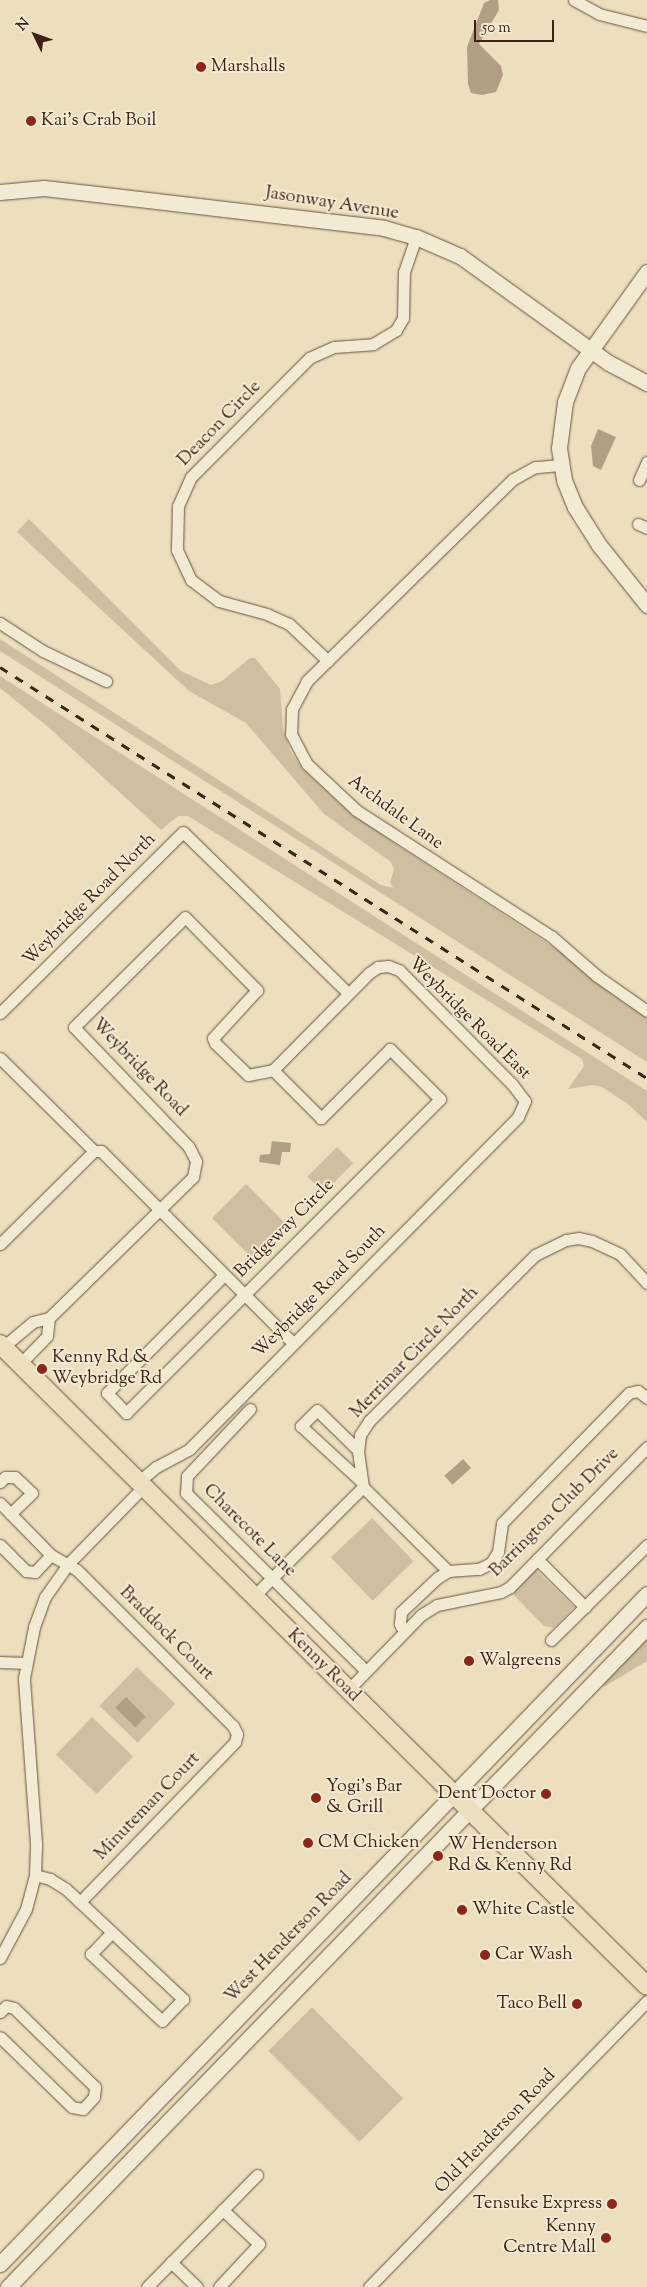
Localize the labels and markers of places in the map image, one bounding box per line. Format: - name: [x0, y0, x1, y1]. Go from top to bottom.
- place label: Marshalls: [211, 56, 285, 78]
- marker: Marshalls: [195, 61, 207, 73]
- place label: Kai’s Crab Boil: [41, 110, 157, 132]
- marker: Kai’s Crab Boil: [25, 115, 37, 127]
- place label: Kenny Rd & Weybridge Rd: [52, 1348, 162, 1390]
- marker: Kenny Rd & Weybridge Rd: [36, 1363, 48, 1375]
- place label: Walgreens: [479, 1650, 561, 1672]
- marker: Walgreens: [463, 1655, 475, 1667]
- place label: Yogi's Bar & Grill: [326, 1777, 402, 1820]
- place label: Dent Doctor: [438, 1783, 536, 1805]
- marker: Dent Doctor: [540, 1788, 552, 1800]
- marker: Yogi's Bar & Grill: [310, 1792, 322, 1804]
- place label: CM Chicken: [318, 1832, 420, 1854]
- place label: W Henderson Rd & Kenny Rd: [448, 1835, 572, 1878]
- marker: CM Chicken: [302, 1837, 314, 1849]
- marker: W Henderson Rd & Kenny Rd: [432, 1850, 444, 1862]
- place label: White Castle: [472, 1899, 575, 1921]
- marker: White Castle: [456, 1904, 468, 1916]
- place label: Car Wash: [495, 1944, 573, 1966]
- marker: Car Wash: [479, 1949, 491, 1961]
- place label: Taco Bell: [496, 1993, 567, 2015]
- marker: Taco Bell: [571, 1998, 583, 2010]
- place label: Tensuke Express: [473, 2193, 602, 2215]
- marker: Tensuke Express: [606, 2198, 618, 2210]
- place label: Kenny Centre Mall: [503, 2217, 596, 2260]
- marker: Kenny Centre Mall: [600, 2232, 612, 2244]

